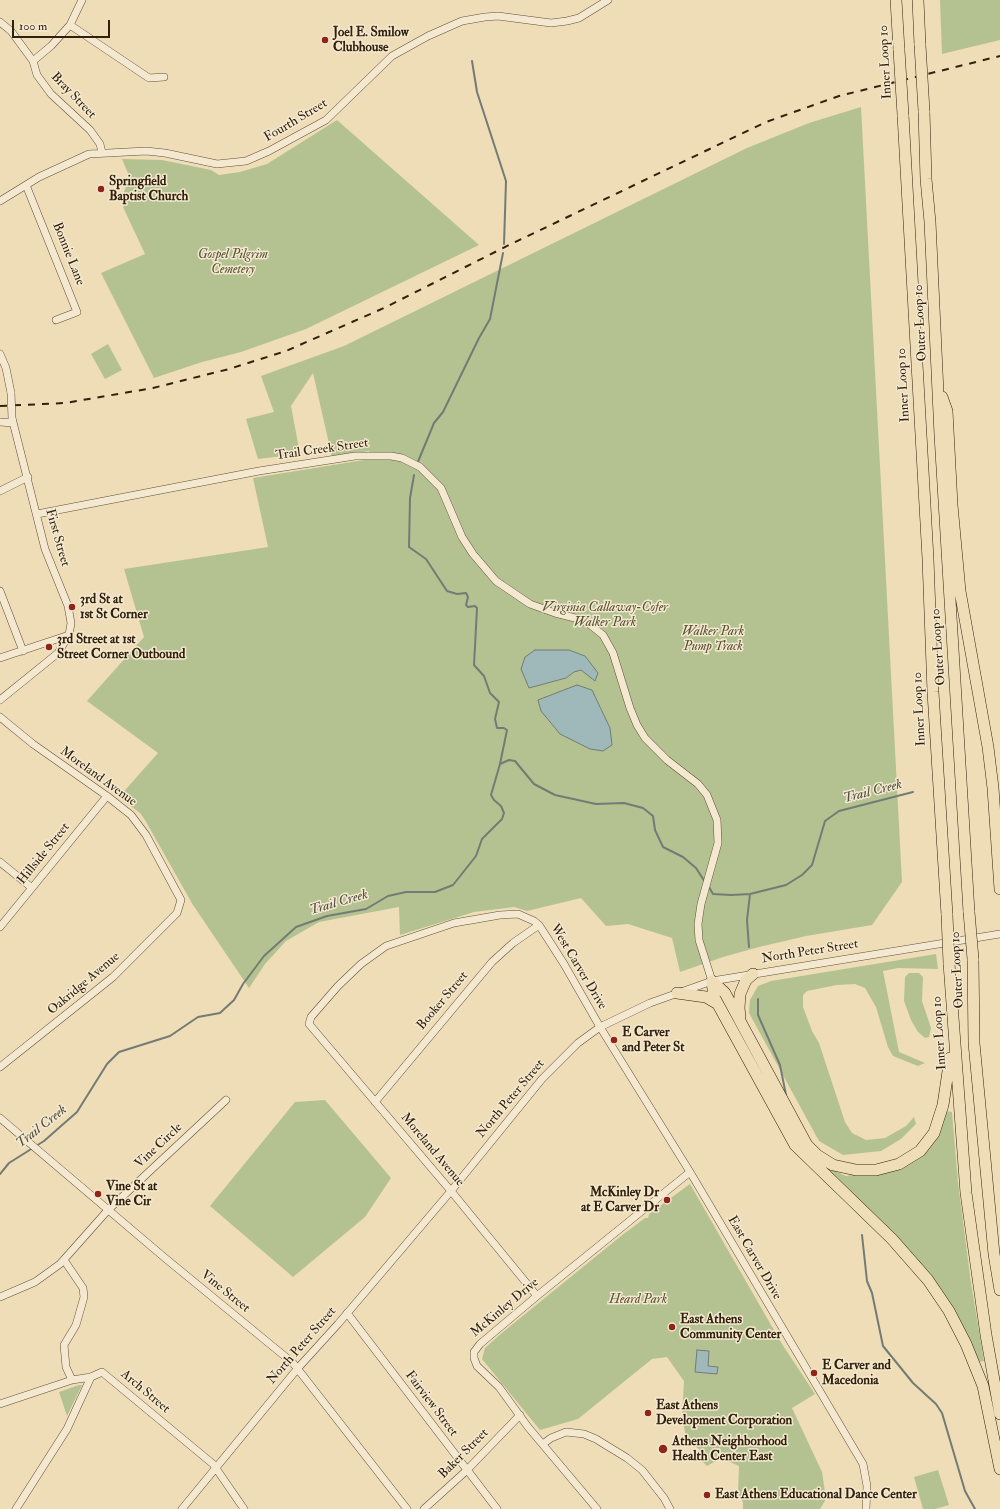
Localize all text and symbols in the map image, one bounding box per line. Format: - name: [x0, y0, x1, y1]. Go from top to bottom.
- scale bar: [14, 12, 112, 38]
- text: 100 m: [19, 19, 47, 34]
- place label: Joel E. Smilow Clubhouse: [333, 25, 409, 56]
- street label: Inner Loop 10: [876, 25, 896, 99]
- marker: Joel E. Smilow Clubhouse: [320, 35, 330, 45]
- street label: Bray Street: [47, 70, 99, 122]
- street label: Fourth Street: [262, 96, 330, 146]
- place label: Springfield Baptist Church: [109, 174, 188, 205]
- marker: Springfield Baptist Church: [96, 184, 106, 194]
- street label: Bonnie Lane: [48, 220, 88, 288]
- park label: Gospel Pilgrim Cemetery: [198, 247, 268, 278]
- street label: Outer Loop 10: [911, 284, 931, 362]
- street label: Inner Loop 10: [894, 348, 914, 422]
- street label: Trail Creek Street: [275, 436, 369, 464]
- street label: First Street: [41, 507, 73, 569]
- place label: 3rd St at 1st St Corner: [80, 592, 148, 623]
- park label: Virginia Callaway-Cofer Walker Park: [542, 600, 668, 631]
- marker: 3rd St at 1st St Corner: [67, 602, 77, 612]
- street label: Outer Loop 10: [929, 608, 949, 686]
- park label: Walker Park Pump Track: [682, 624, 744, 655]
- place label: 3rd Street at 1st Street Corner Outbound: [57, 632, 185, 663]
- marker: 3rd Street at 1st Street Corner Outbound: [44, 642, 54, 652]
- street label: Inner Loop 10: [910, 672, 930, 746]
- street label: Moreland Avenue: [57, 744, 139, 810]
- water label: Trail Creek: [842, 777, 904, 807]
- street label: Hillside Street: [14, 820, 74, 888]
- water label: Trail Creek: [308, 887, 370, 919]
- street label: West Carver Drive: [546, 921, 610, 1013]
- street label: Outer Loop 10: [948, 931, 968, 1009]
- street label: North Peter Street: [761, 937, 859, 967]
- street label: Oakridge Avenue: [45, 949, 123, 1019]
- street label: Booker Street: [414, 969, 472, 1033]
- street label: Inner Loop 10: [930, 995, 950, 1071]
- place label: E Carver and Peter St: [622, 1025, 685, 1056]
- marker: E Carver and Peter St: [609, 1035, 619, 1045]
- street label: North Peter Street: [474, 1057, 548, 1141]
- water label: Trail Creek: [13, 1102, 71, 1152]
- street label: Moreland Avenue: [397, 1110, 467, 1190]
- street label: Vine Circle: [132, 1120, 186, 1172]
- place label: Vine St at Vine Cir: [106, 1179, 157, 1210]
- place label: McKinley Dr at E Carver Dr: [581, 1185, 659, 1216]
- marker: Vine St at Vine Cir: [93, 1189, 103, 1199]
- marker: McKinley Dr at E Carver Dr: [662, 1195, 672, 1205]
- street label: East Carver Drive: [724, 1213, 784, 1303]
- street label: Vine Street: [197, 1267, 253, 1317]
- street label: McKinley Drive: [468, 1275, 542, 1341]
- park label: Heard Park: [609, 1292, 667, 1308]
- street label: North Peter Street: [264, 1304, 340, 1388]
- place label: East Athens Community Center: [680, 1312, 781, 1343]
- marker: East Athens Community Center: [667, 1322, 677, 1332]
- place label: E Carver and Macedonia: [822, 1358, 891, 1389]
- street label: Arch Street: [117, 1367, 173, 1417]
- street label: Fairview Street: [401, 1368, 461, 1440]
- marker: E Carver and Macedonia: [809, 1368, 819, 1378]
- place label: East Athens Development Corporation: [656, 1398, 792, 1429]
- marker: East Athens Development Corporation: [643, 1408, 653, 1418]
- street label: Baker Street: [436, 1426, 492, 1482]
- place label: Athens Neighborhood Health Center East: [672, 1434, 787, 1465]
- marker: Athens Neighborhood Health Center East: [657, 1443, 669, 1455]
- place label: East Athens Educational Dance Center: [715, 1487, 917, 1503]
- marker: East Athens Educational Dance Center: [702, 1490, 712, 1500]

